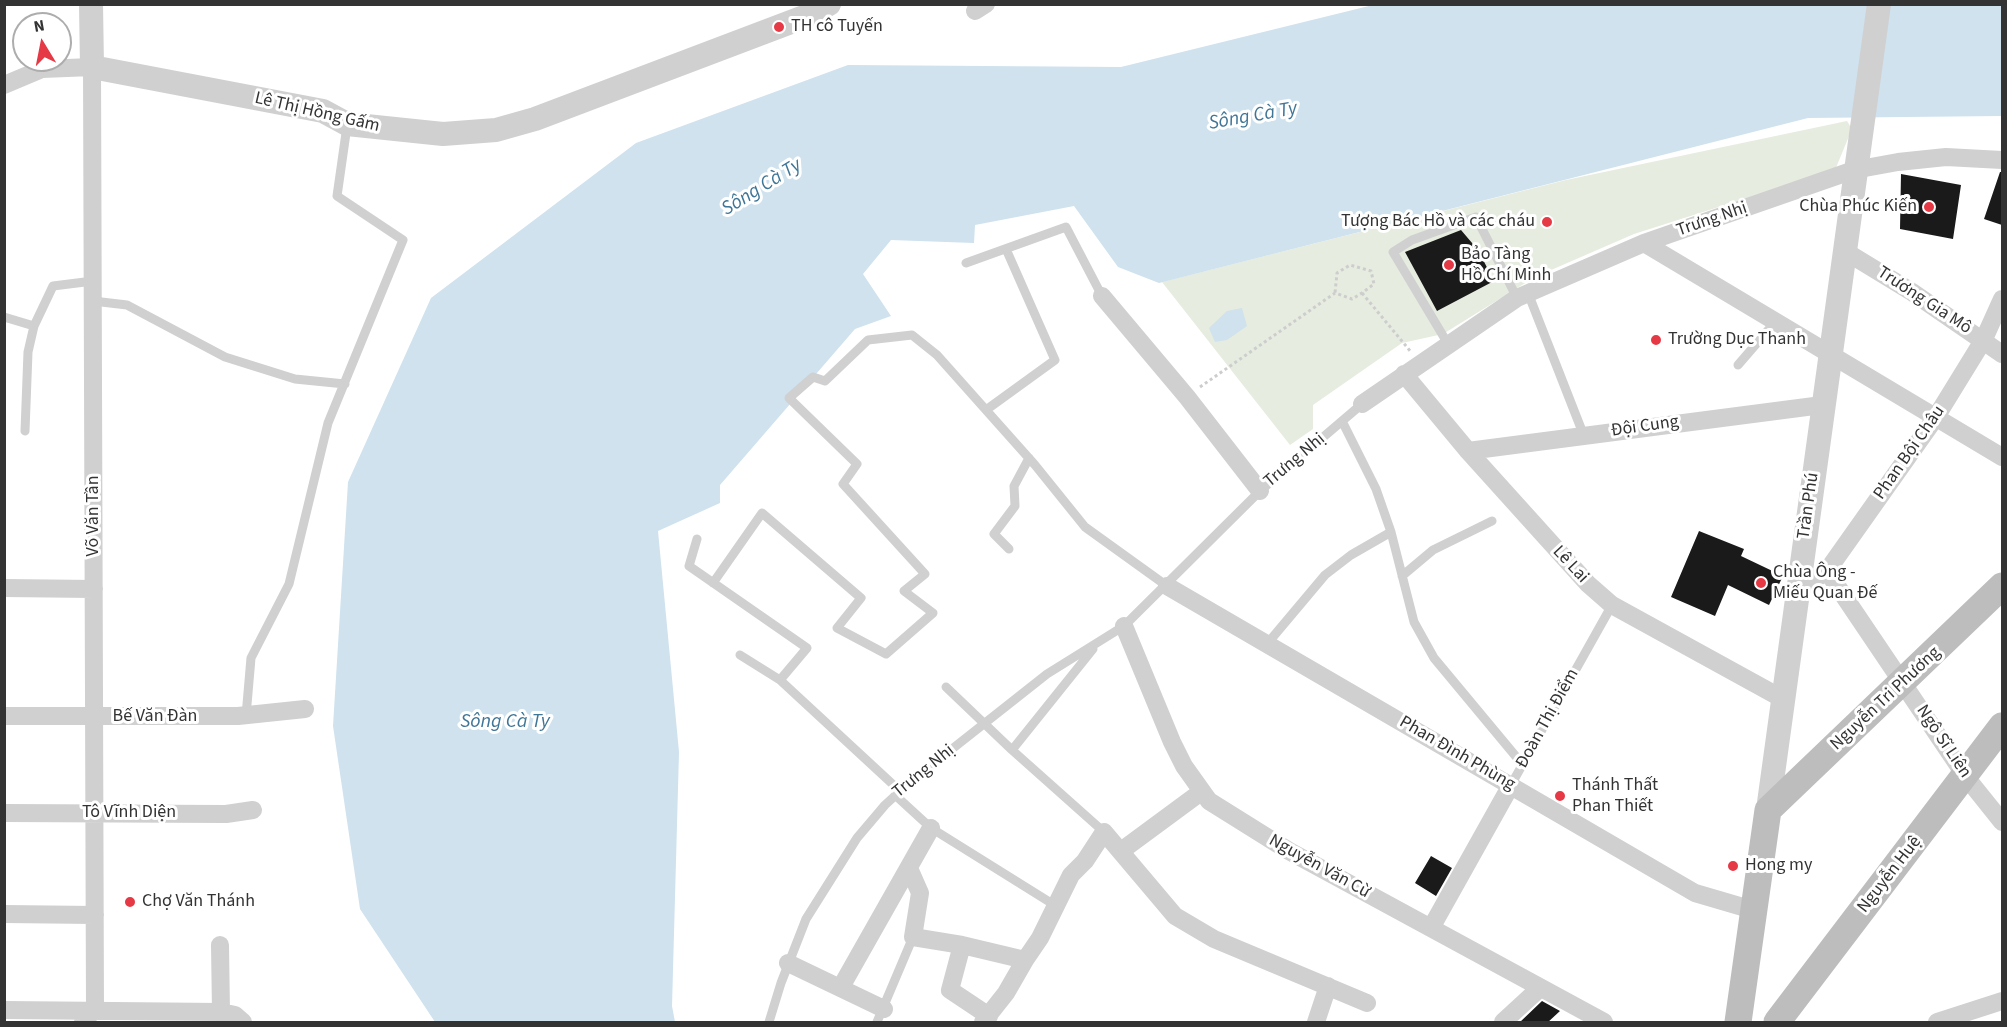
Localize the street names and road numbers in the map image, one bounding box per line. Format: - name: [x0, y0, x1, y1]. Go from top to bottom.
- street label: Lê Thị Hồng Gấm: [252, 88, 382, 138]
- street label: Trưng Nhị: [1674, 198, 1750, 242]
- street label: Trương Gia Mô: [1873, 262, 1975, 340]
- street label: Phan Bội Châu: [1870, 402, 1950, 504]
- street label: Đội Cung: [1610, 412, 1680, 442]
- street label: Trưng Nhị: [1260, 429, 1330, 493]
- street label: Trần Phú: [1794, 471, 1824, 541]
- street label: Võ Văn Tần: [83, 475, 105, 557]
- street label: Lê Lai: [1547, 542, 1593, 588]
- street label: Nguyễn Tri Phương: [1826, 642, 1946, 756]
- street label: Đoàn Thị Điểm: [1512, 665, 1584, 773]
- street label: Ngô Sĩ Liên: [1911, 701, 1975, 783]
- street label: Bế Văn Đàn: [113, 706, 197, 728]
- street label: Phan Đình Phùng: [1395, 712, 1519, 796]
- street label: Trưng Nhị: [889, 741, 959, 803]
- street label: Tô Vĩnh Diện: [82, 802, 176, 824]
- street label: Nguyễn Văn Cừ: [1265, 830, 1373, 904]
- street label: Nguyễn Huệ: [1853, 832, 1927, 918]

